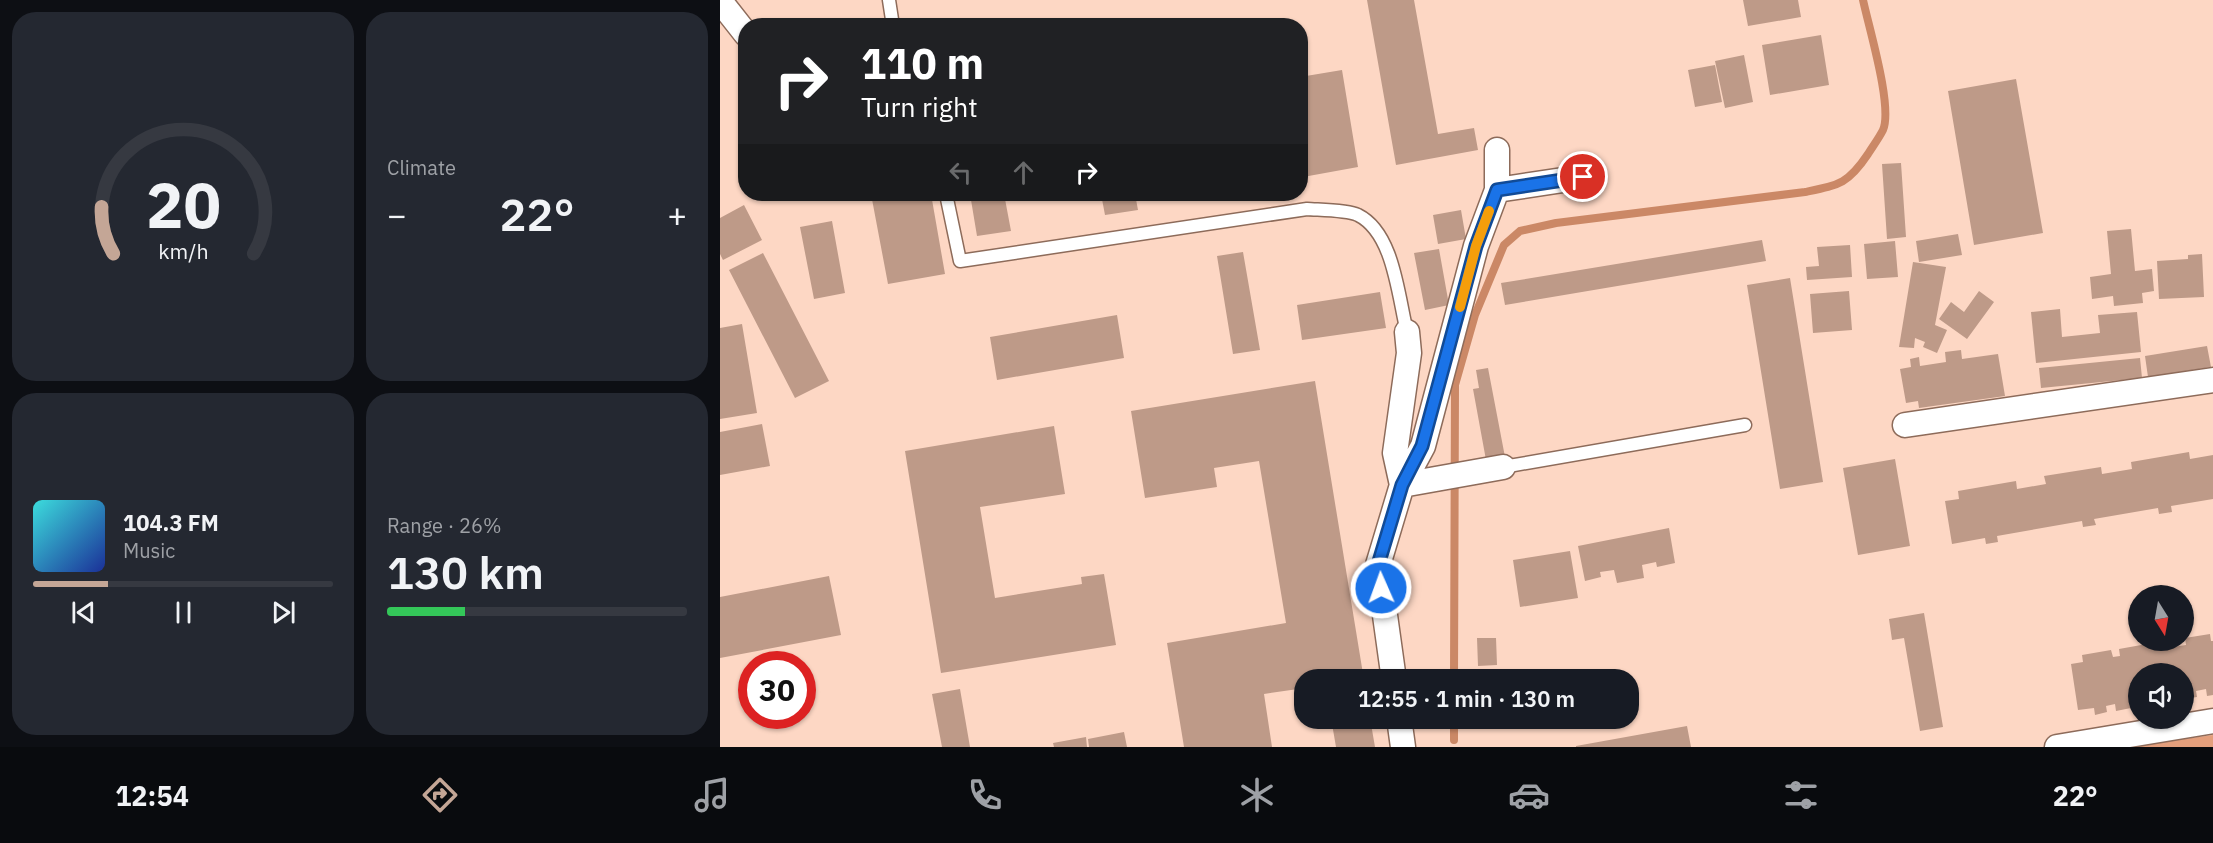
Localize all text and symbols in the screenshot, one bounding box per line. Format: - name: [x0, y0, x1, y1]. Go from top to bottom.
- text: 110 m: [861, 36, 984, 91]
- icon: right: [762, 42, 840, 120]
- text: Turn right: [861, 89, 978, 124]
- pin: [1557, 151, 1608, 202]
- text: Climate: [387, 154, 456, 181]
- icon: left: [944, 156, 977, 189]
- icon: ahead: [1007, 156, 1040, 189]
- icon: right: [1070, 156, 1103, 189]
- icon: arrive: [1566, 160, 1599, 193]
- text: 20: [146, 164, 220, 245]
- text: 22°: [499, 185, 575, 243]
- text: −: [387, 193, 407, 236]
- text: +: [667, 193, 687, 236]
- text: km/h: [158, 237, 208, 265]
- text: 104.3 FM: [123, 508, 219, 537]
- text: Range · 26%: [387, 512, 502, 539]
- text: Music: [123, 537, 175, 564]
- text: 130 km: [387, 543, 544, 601]
- position arrow: [1349, 556, 1413, 620]
- north arrow: [2128, 585, 2194, 651]
- map controls: [2128, 585, 2194, 729]
- icon: previous: [67, 596, 100, 629]
- icon: pause: [167, 596, 200, 629]
- icon: next: [267, 596, 300, 629]
- speed limit sign: 30: [738, 651, 816, 729]
- button: sound: [2128, 663, 2194, 729]
- text: 12:55 · 1 min · 130 m: [1358, 684, 1575, 713]
- icon: directions: [419, 774, 461, 816]
- icon: music: [691, 774, 733, 816]
- icon: phone: [964, 774, 1006, 816]
- icon: climate: [1236, 774, 1278, 816]
- icon: car: [1508, 774, 1550, 816]
- icon: filters: [1780, 774, 1822, 816]
- text: 12:54: [115, 778, 189, 813]
- text: 22°: [2053, 778, 2098, 813]

